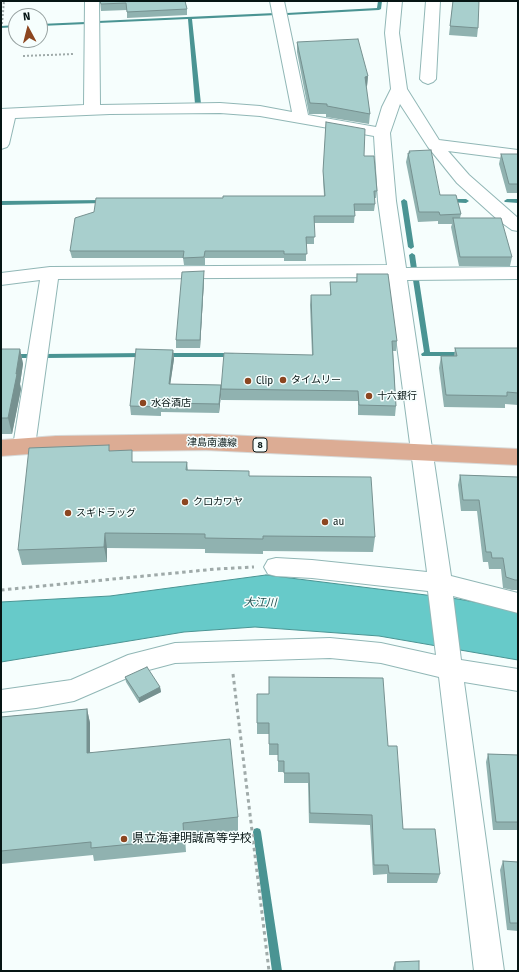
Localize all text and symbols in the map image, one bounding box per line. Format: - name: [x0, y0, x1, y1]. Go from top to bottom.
- north arrow: [8, 8, 48, 48]
- text: N: [22, 10, 31, 23]
- place label: タイムリー: [291, 374, 341, 386]
- place label: Clip: [256, 375, 273, 387]
- marker: タイムリー: [278, 375, 288, 385]
- marker: Clip: [243, 376, 253, 386]
- place label: 十六銀行: [377, 390, 417, 402]
- marker: 十六銀行: [364, 391, 374, 401]
- place label: 水谷酒店: [151, 397, 191, 409]
- marker: 水谷酒店: [138, 398, 148, 408]
- street label: 津島南濃線: [187, 437, 237, 449]
- road number: 8: [253, 438, 267, 452]
- place label: クロカワヤ: [193, 496, 243, 508]
- marker: クロカワヤ: [180, 497, 190, 507]
- place label: スギドラッグ: [76, 507, 136, 519]
- marker: スギドラッグ: [63, 508, 73, 518]
- place label: au: [333, 516, 344, 528]
- marker: au: [320, 517, 330, 527]
- water label: 大江川: [243, 596, 277, 610]
- place label: 県立海津明誠高等学校: [132, 832, 252, 846]
- marker: 県立海津明誠高等学校: [119, 834, 129, 844]

